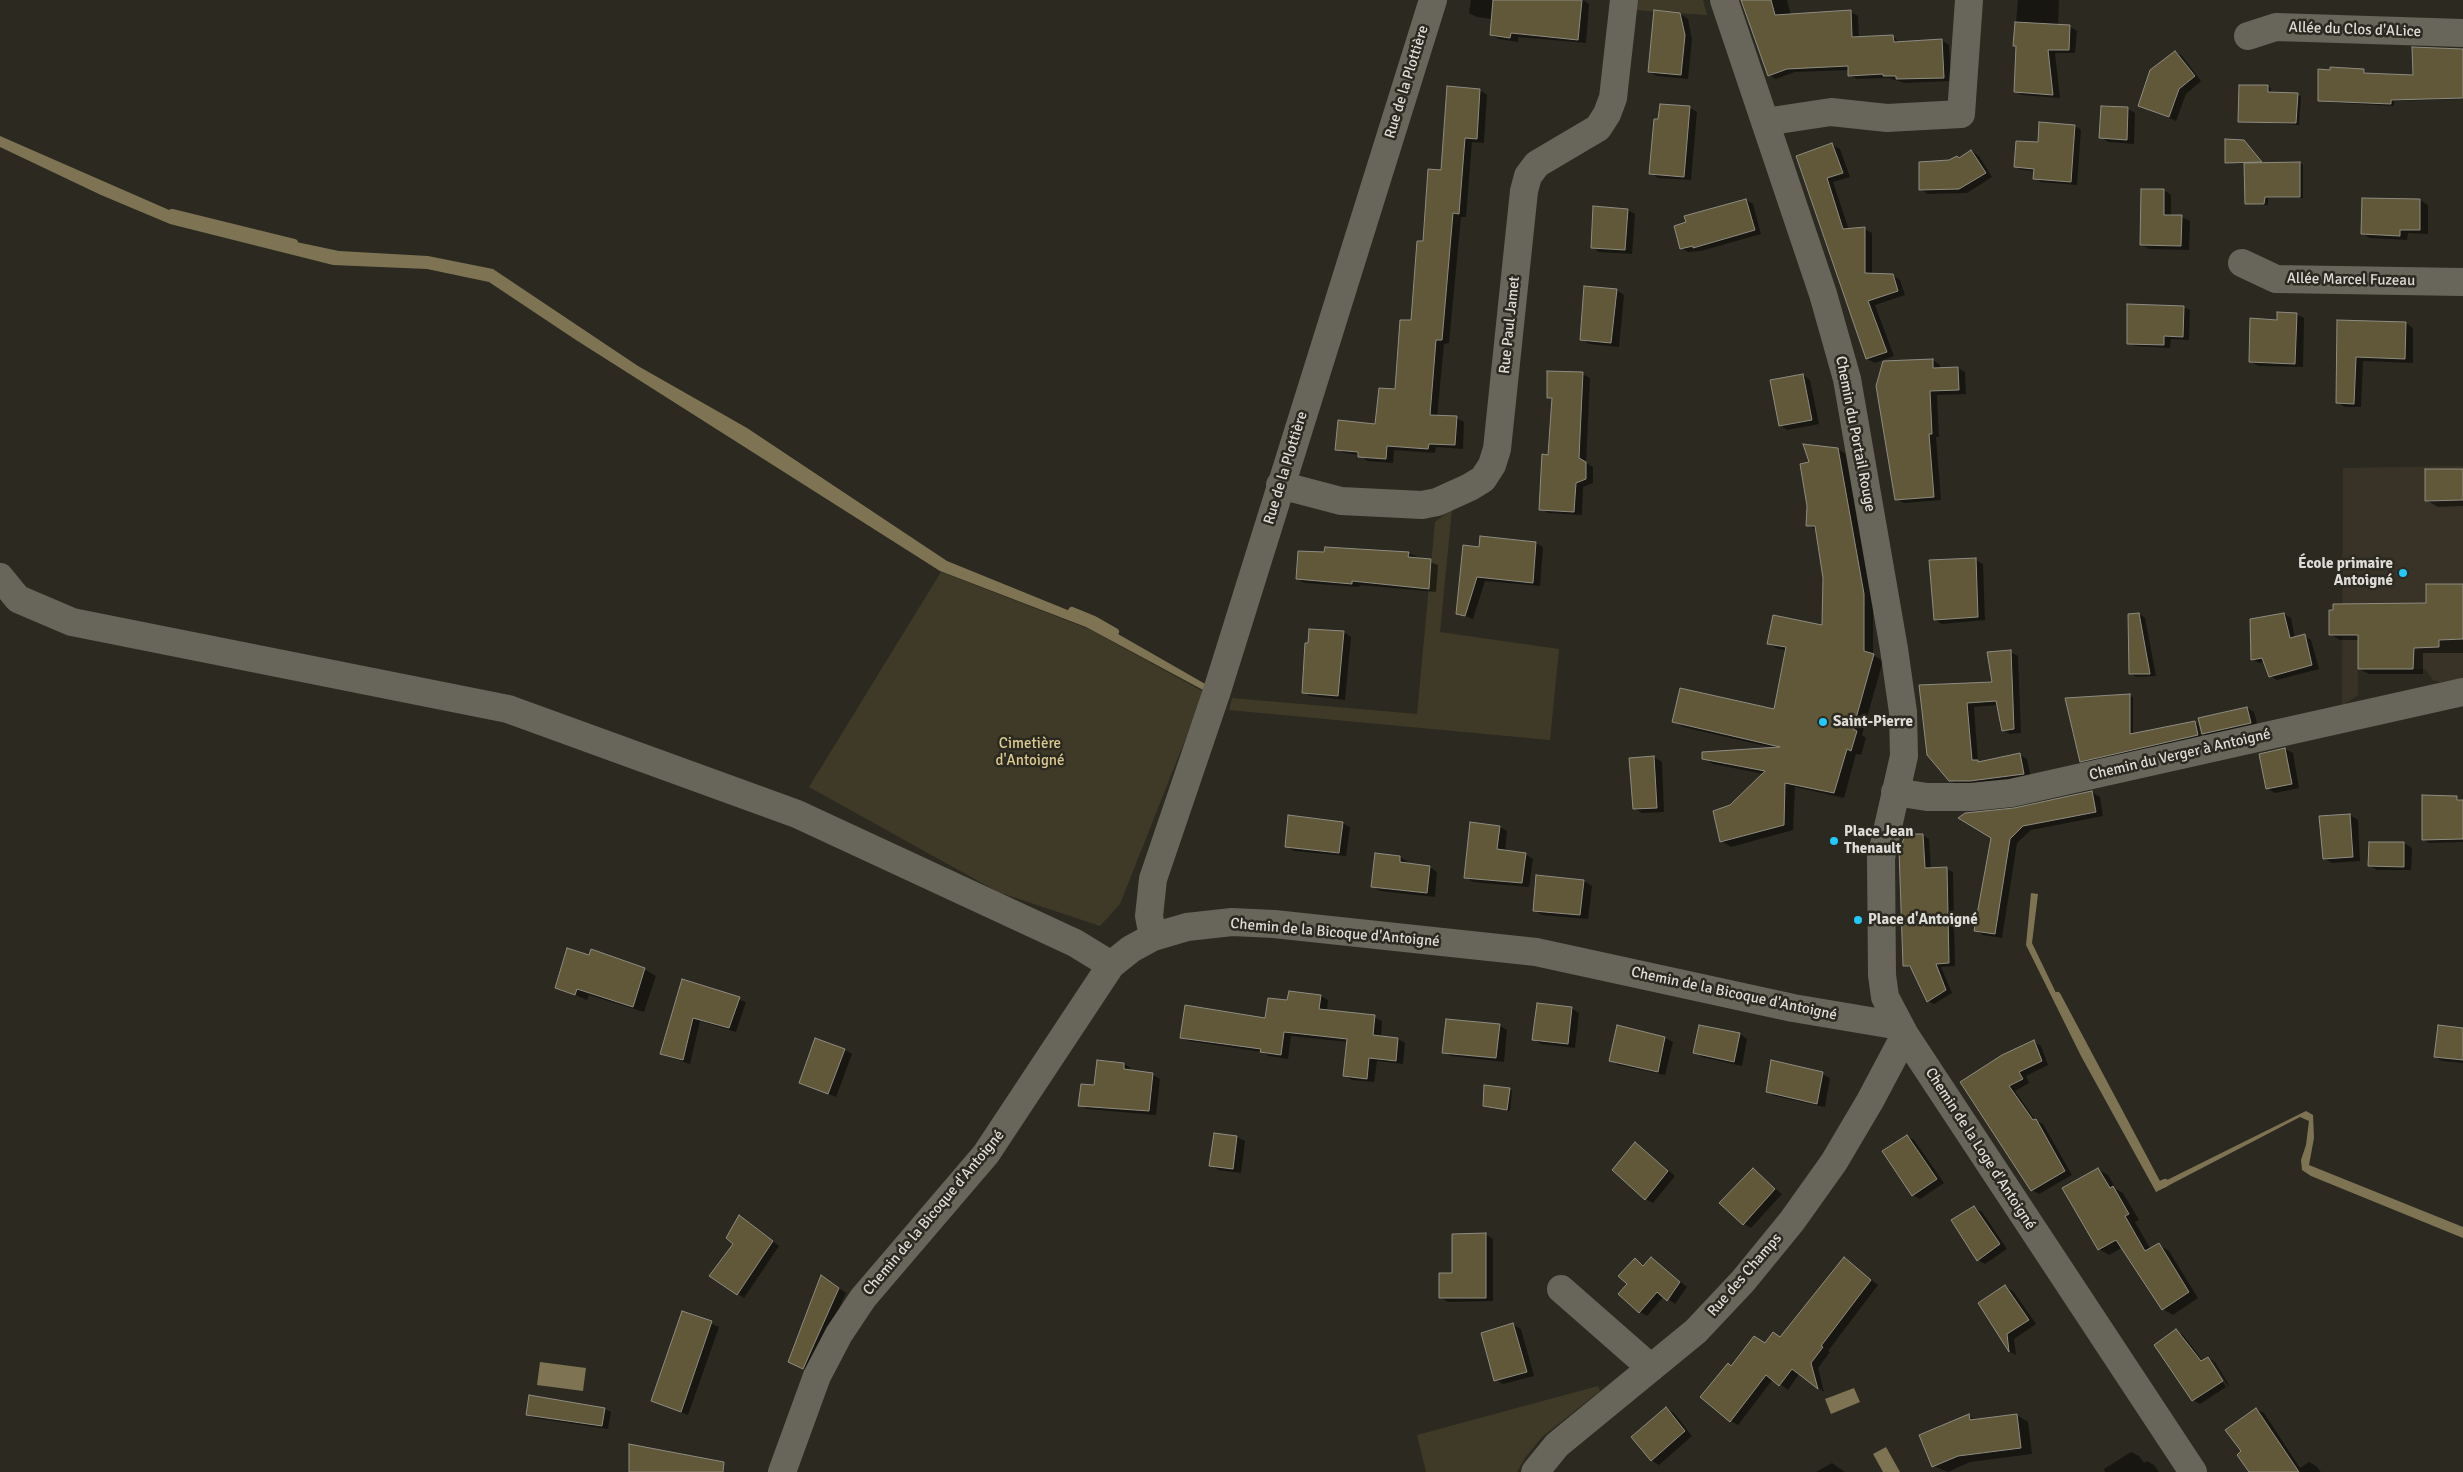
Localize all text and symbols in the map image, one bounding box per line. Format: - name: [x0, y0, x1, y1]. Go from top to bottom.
- street label: Allée du Clos d'ALice: [2288, 19, 2422, 41]
- street label: Rue de la Plottière: [1381, 23, 1433, 141]
- street label: Allée Marcel Fuzeau: [2287, 270, 2415, 290]
- street label: Rue Paul Jamet: [1496, 275, 1524, 375]
- street label: Chemin du Portail Rouge: [1831, 355, 1879, 513]
- street label: Rue de la Plottière: [1260, 409, 1312, 527]
- place label: École primaire Antoigné: [2298, 555, 2393, 590]
- marker: École primaire Antoigné: [2397, 567, 2409, 579]
- place label: Saint-Pierre: [1833, 713, 1913, 731]
- marker: Saint-Pierre: [1817, 716, 1829, 728]
- street label: Chemin du Verger à Antoigné: [2088, 725, 2272, 785]
- park label: Cimetière d'Antoigné: [996, 735, 1064, 770]
- place label: Place Jean Thenault: [1844, 823, 1913, 858]
- marker: Place Jean Thenault: [1828, 835, 1840, 847]
- place label: Place d'Antoigné: [1868, 911, 1978, 929]
- marker: Place d'Antoigné: [1852, 914, 1864, 926]
- street label: Chemin de la Bicoque d'Antoigné: [1230, 915, 1440, 951]
- street label: Chemin de la Bicoque d'Antoigné: [1629, 963, 1839, 1025]
- street label: Chemin de la Loge d'Antoigné: [1921, 1065, 2039, 1233]
- street label: Chemin de la Bicoque d'Antoigné: [860, 1127, 1008, 1299]
- street label: Rue des Champs: [1704, 1230, 1786, 1320]

